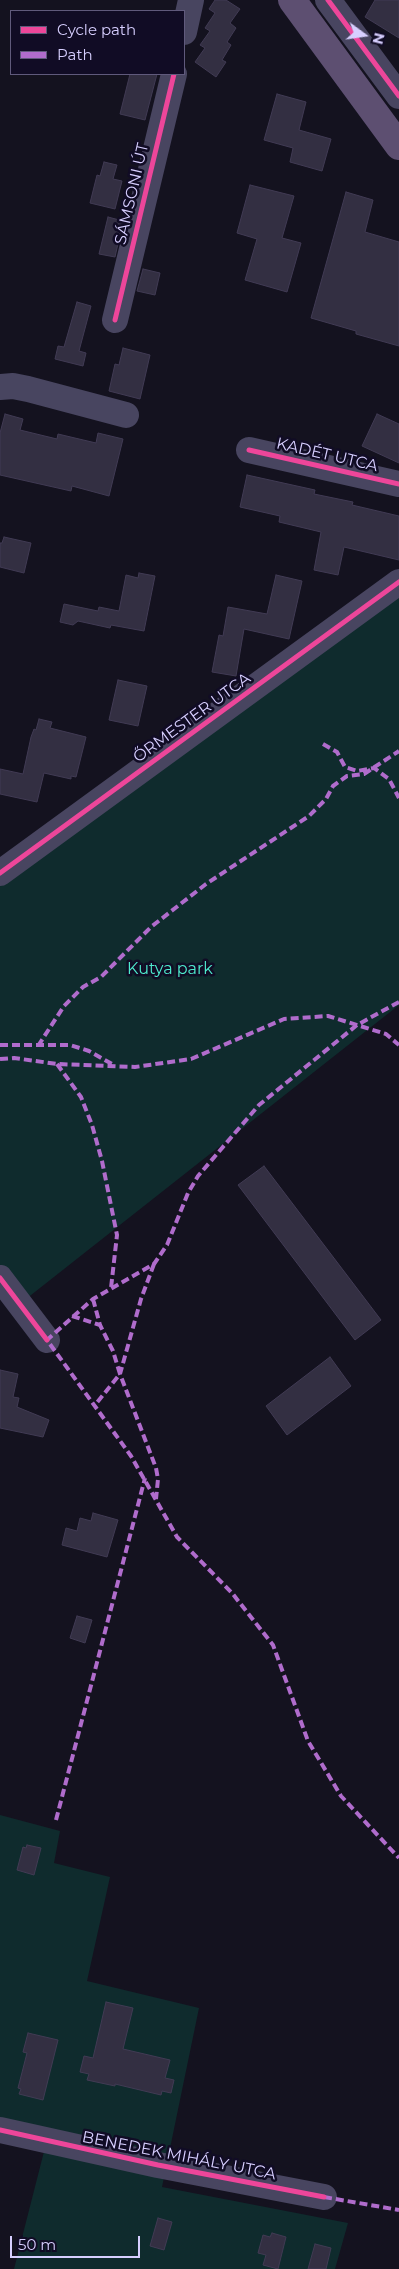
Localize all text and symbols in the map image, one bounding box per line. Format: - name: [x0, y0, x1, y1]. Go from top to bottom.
- legend: [10, 10, 185, 75]
- north arrow: [339, 10, 389, 60]
- text: Cycle path: [57, 20, 136, 39]
- text: N: [368, 31, 389, 46]
- text: Path: [57, 45, 93, 64]
- street label: SÁMSONI ÚT: [111, 141, 153, 247]
- street label: KADÉT UTCA: [274, 434, 380, 476]
- street label: ŐRMESTER UTCA: [130, 669, 254, 767]
- park label: Kutya park: [127, 959, 213, 979]
- street label: BENEDEK MIHÁLY UTCA: [80, 2128, 278, 2184]
- scale bar: [12, 2226, 142, 2258]
- text: 50 m: [18, 2235, 56, 2254]

